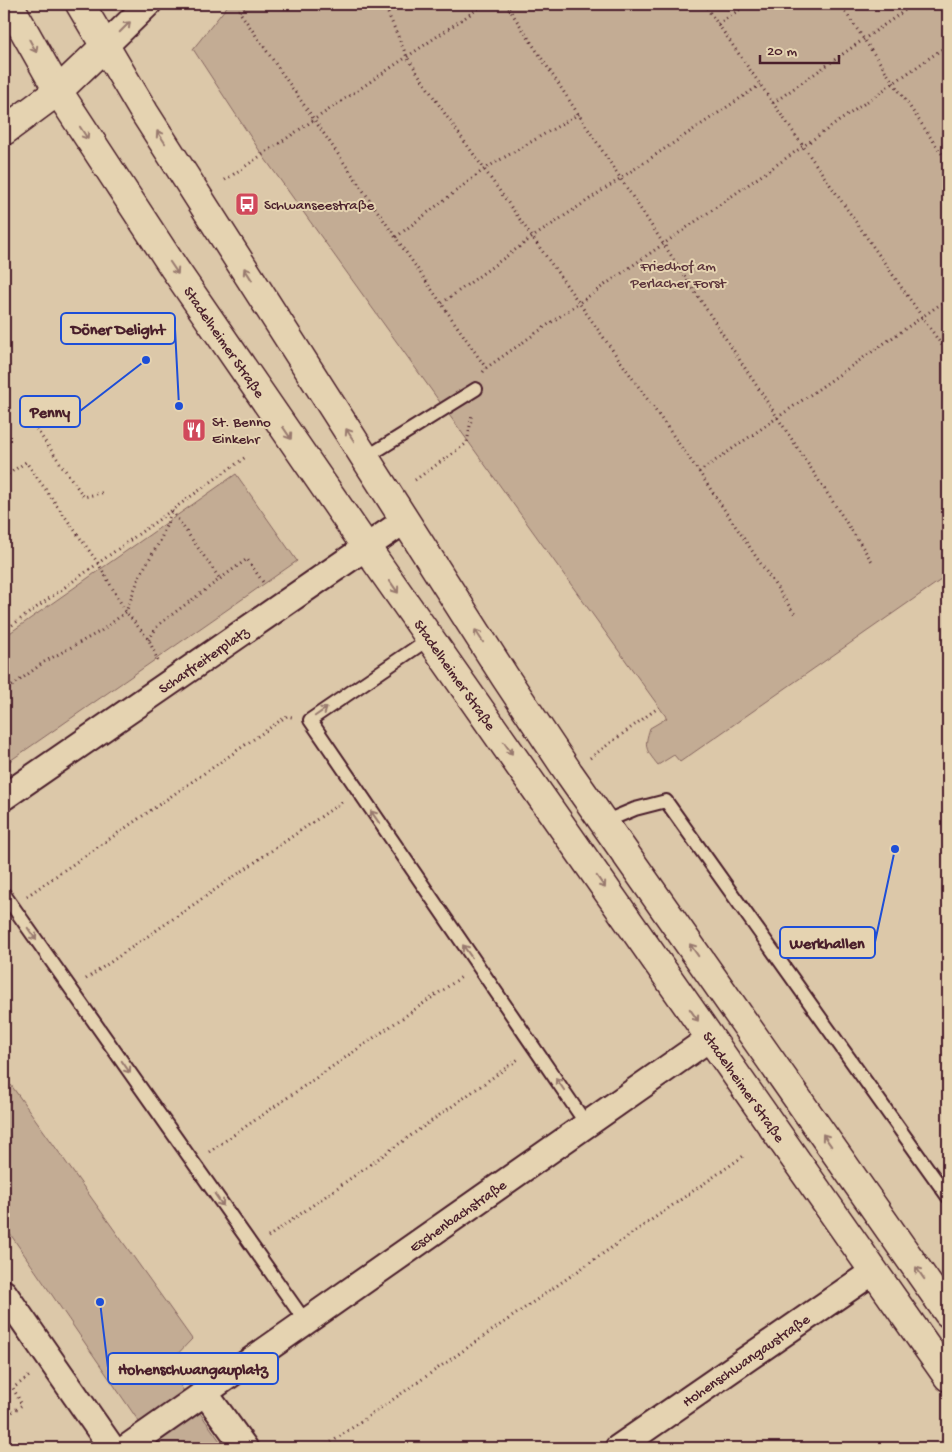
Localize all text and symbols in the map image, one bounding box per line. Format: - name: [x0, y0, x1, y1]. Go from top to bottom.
- one-way arrow: [118, 21, 130, 33]
- scale bar: [760, 32, 838, 64]
- one-way arrow: [28, 39, 38, 54]
- text: 20 m: [767, 43, 797, 61]
- one-way arrow: [79, 125, 89, 139]
- one-way arrow: [156, 131, 166, 145]
- bus stop icon: Schwanseestraße: [234, 191, 260, 217]
- place label: Schwanseestraße: [264, 197, 375, 215]
- park label: Friedhof am Perlacher Forst: [629, 258, 727, 293]
- one-way arrow: [169, 260, 179, 274]
- one-way arrow: [243, 268, 253, 282]
- street label: Stadelheimer Straße: [178, 284, 268, 402]
- callout: Döner Delight: [61, 313, 175, 344]
- text: Döner Delight: [69, 322, 166, 341]
- callout: Penny: [20, 396, 80, 427]
- text: Penny: [29, 405, 70, 424]
- place label: St. Benno Einkehr: [212, 414, 271, 449]
- restaurant icon: St. Benno Einkehr: [181, 417, 207, 443]
- one-way arrow: [282, 425, 292, 439]
- one-way arrow: [345, 429, 355, 443]
- one-way arrow: [389, 580, 399, 594]
- street label: Stadelheimer Straße: [409, 617, 499, 735]
- street label: Scharfreiterplatz: [156, 624, 253, 699]
- one-way arrow: [474, 630, 484, 644]
- one-way arrow: [314, 707, 328, 717]
- one-way arrow: [503, 741, 513, 755]
- one-way arrow: [370, 810, 380, 824]
- one-way arrow: [596, 874, 606, 888]
- one-way arrow: [27, 927, 37, 941]
- callout: Werkhallen: [780, 927, 875, 958]
- text: Werkhallen: [788, 936, 865, 955]
- one-way arrow: [689, 943, 699, 957]
- one-way arrow: [462, 944, 472, 958]
- one-way arrow: [689, 1008, 699, 1022]
- street label: Stadelheimer Straße: [698, 1029, 788, 1147]
- one-way arrow: [121, 1060, 131, 1074]
- one-way arrow: [555, 1078, 565, 1092]
- one-way arrow: [822, 1133, 832, 1147]
- street label: Eschenbachstraße: [407, 1177, 511, 1257]
- one-way arrow: [214, 1192, 224, 1206]
- one-way arrow: [915, 1266, 925, 1280]
- street label: Hohenschwangaustraße: [679, 1311, 814, 1412]
- callout: Hohenschwangauplatz: [108, 1353, 278, 1384]
- text: Hohenschwangauplatz: [118, 1362, 269, 1381]

